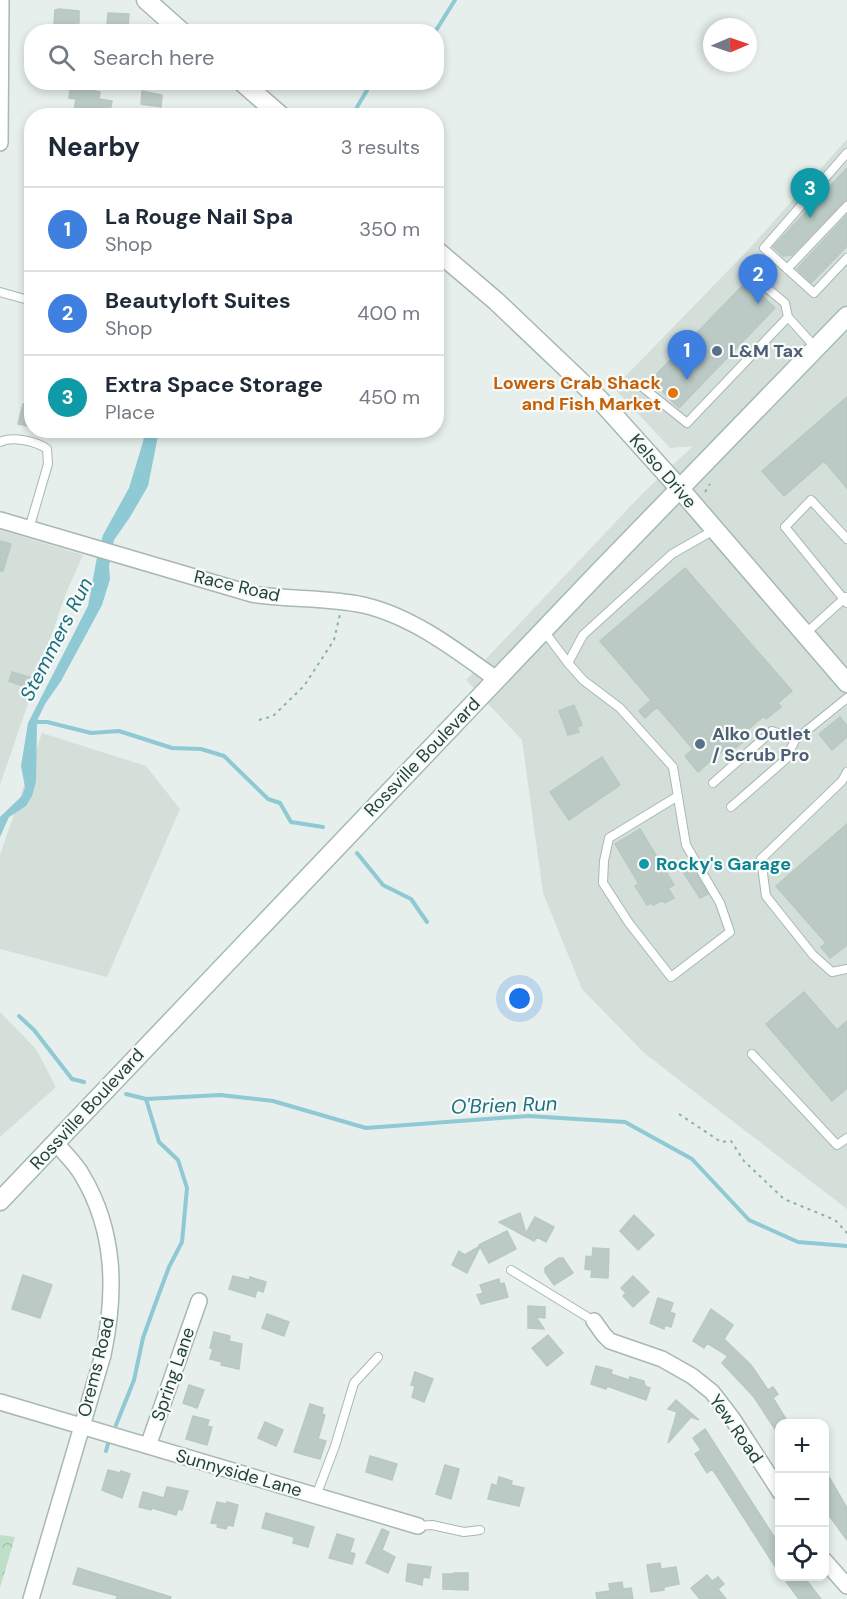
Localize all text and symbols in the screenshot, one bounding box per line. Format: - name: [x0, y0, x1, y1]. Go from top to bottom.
- north arrow: [703, 18, 757, 72]
- search box: [24, 24, 444, 90]
- icon: search: [45, 41, 78, 74]
- text: Search here: [93, 43, 214, 72]
- text: Nearby: [48, 130, 140, 164]
- text: 3 results: [341, 134, 420, 160]
- pin: 3: [790, 168, 830, 218]
- text: La Rouge Nail Spa: [105, 202, 293, 231]
- text: 1: [64, 216, 71, 242]
- text: 350 m: [359, 216, 420, 242]
- text: Shop: [105, 231, 152, 257]
- pin: 2: [738, 254, 777, 304]
- text: Beautyloft Suites: [105, 286, 291, 315]
- text: 2: [62, 300, 73, 326]
- text: 400 m: [357, 300, 420, 326]
- text: Shop: [105, 315, 152, 341]
- pin: 1: [668, 330, 706, 380]
- place label: L&M Tax: [729, 339, 803, 363]
- marker: L&M Tax: [710, 344, 724, 358]
- text: Extra Space Storage: [105, 370, 323, 399]
- place label: Lowers Crab Shack and Fish Market: [493, 371, 662, 416]
- text: 3: [61, 384, 74, 410]
- text: 450 m: [359, 384, 420, 410]
- marker: Lowers Crab Shack and Fish Market: [666, 386, 680, 400]
- text: Place: [105, 399, 155, 425]
- street label: Kelso Drive: [624, 429, 702, 513]
- street label: Race Road: [192, 564, 282, 608]
- water label: Stemmers Run: [14, 573, 98, 705]
- street label: Rossville Boulevard: [359, 692, 485, 822]
- place label: Alko Outlet / Scrub Pro: [712, 722, 811, 767]
- marker: Alko Outlet / Scrub Pro: [693, 737, 707, 751]
- place label: Rocky's Garage: [656, 852, 791, 876]
- marker: Rocky's Garage: [637, 857, 651, 871]
- your location: [505, 984, 534, 1013]
- street label: Rossville Boulevard: [25, 1043, 149, 1175]
- water label: O'Brien Run: [450, 1090, 558, 1120]
- street label: Orems Road: [72, 1314, 120, 1420]
- street label: Spring Lane: [146, 1324, 200, 1424]
- street label: Yew Road: [703, 1390, 769, 1468]
- map controls: [775, 1419, 829, 1581]
- button: +: [775, 1419, 829, 1473]
- street label: Sunnyside Lane: [173, 1444, 305, 1502]
- button: −: [775, 1473, 829, 1527]
- button: locate: [775, 1527, 829, 1581]

